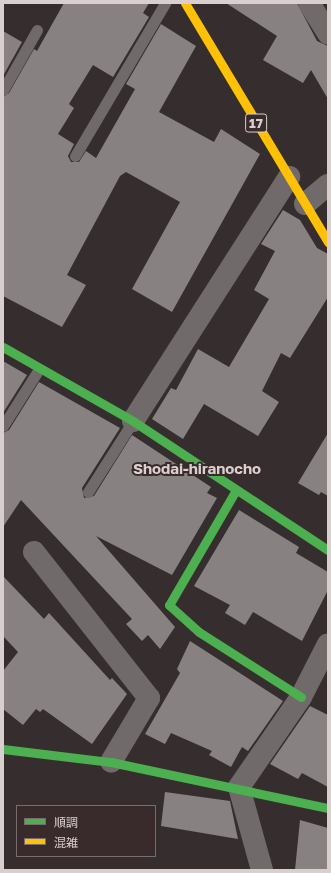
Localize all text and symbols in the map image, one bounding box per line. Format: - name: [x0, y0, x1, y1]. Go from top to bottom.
- road number: 17: [245, 112, 267, 134]
- district label: Shodai-hiranocho: [133, 460, 261, 478]
- legend: [16, 805, 156, 857]
- text: 順調: [54, 815, 78, 830]
- text: 混雑: [54, 835, 78, 850]

